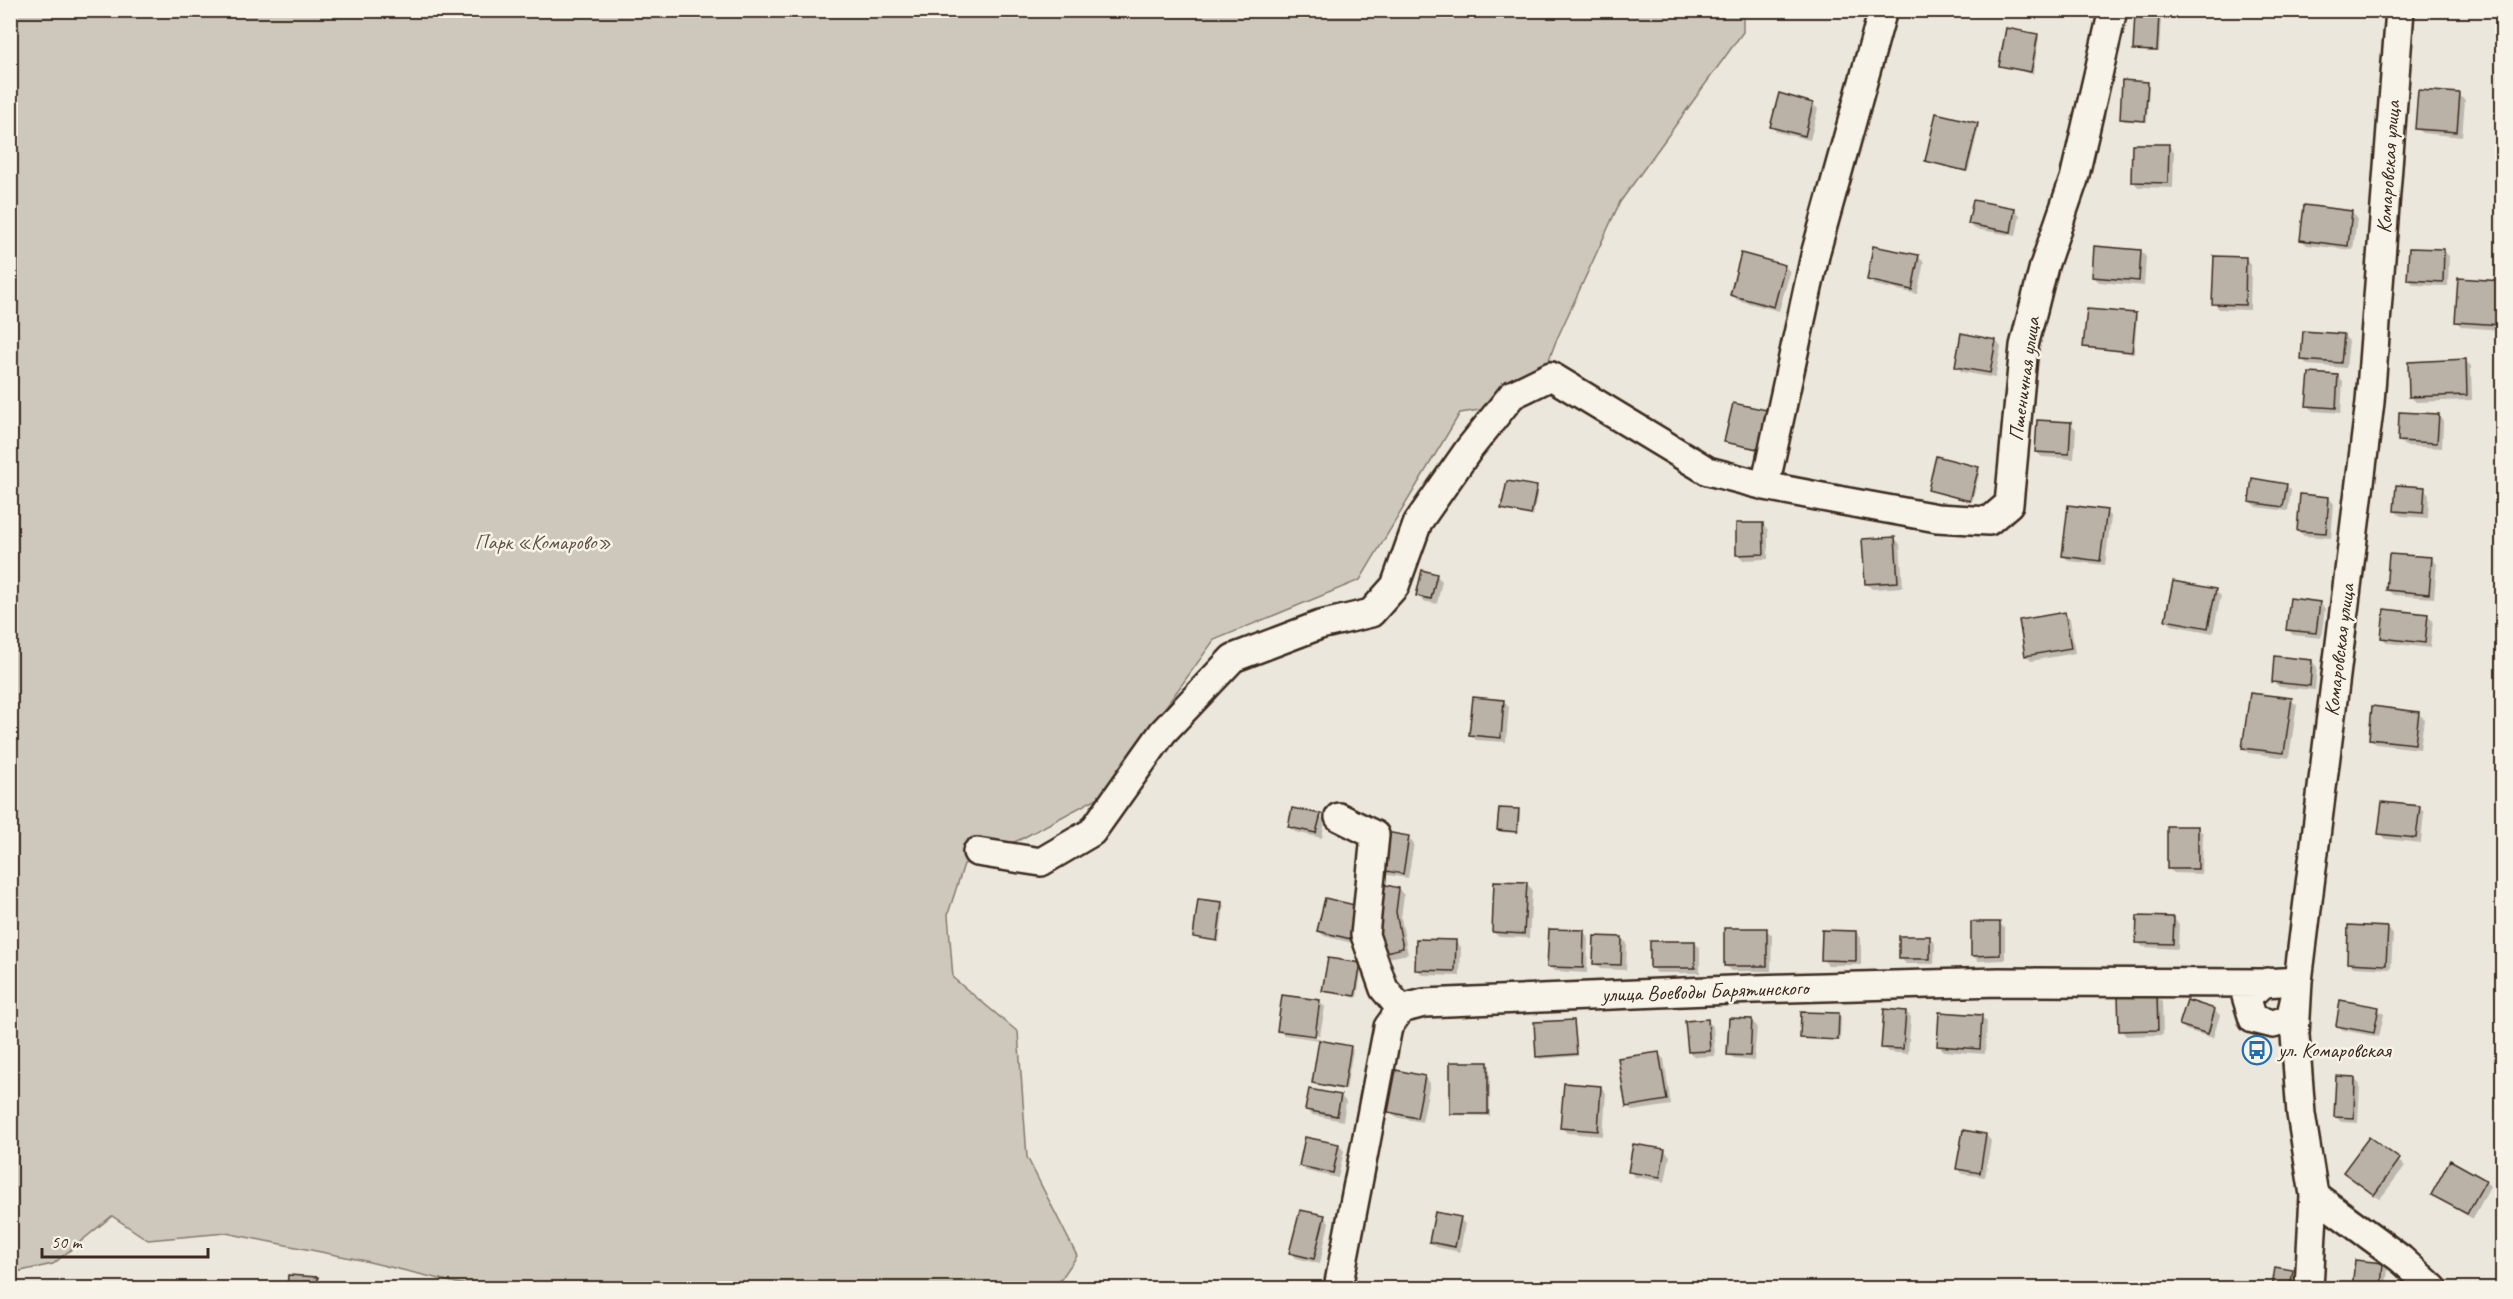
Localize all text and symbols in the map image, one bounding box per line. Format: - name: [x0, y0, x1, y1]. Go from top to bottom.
- street label: Комаровская улица: [2370, 98, 2406, 234]
- street label: Пшеничная улица: [2002, 314, 2046, 443]
- park label: Парк «Комарово»: [475, 529, 611, 555]
- street label: Комаровская улица: [2318, 581, 2360, 717]
- street label: улица Воеводы Барятинского: [1599, 974, 1811, 1008]
- bus stop icon: ул. Комаровская: [2241, 1034, 2273, 1066]
- place label: ул. Комаровская: [2276, 1037, 2392, 1063]
- scale bar: [42, 1221, 208, 1259]
- text: 50 m: [51, 1231, 84, 1253]

